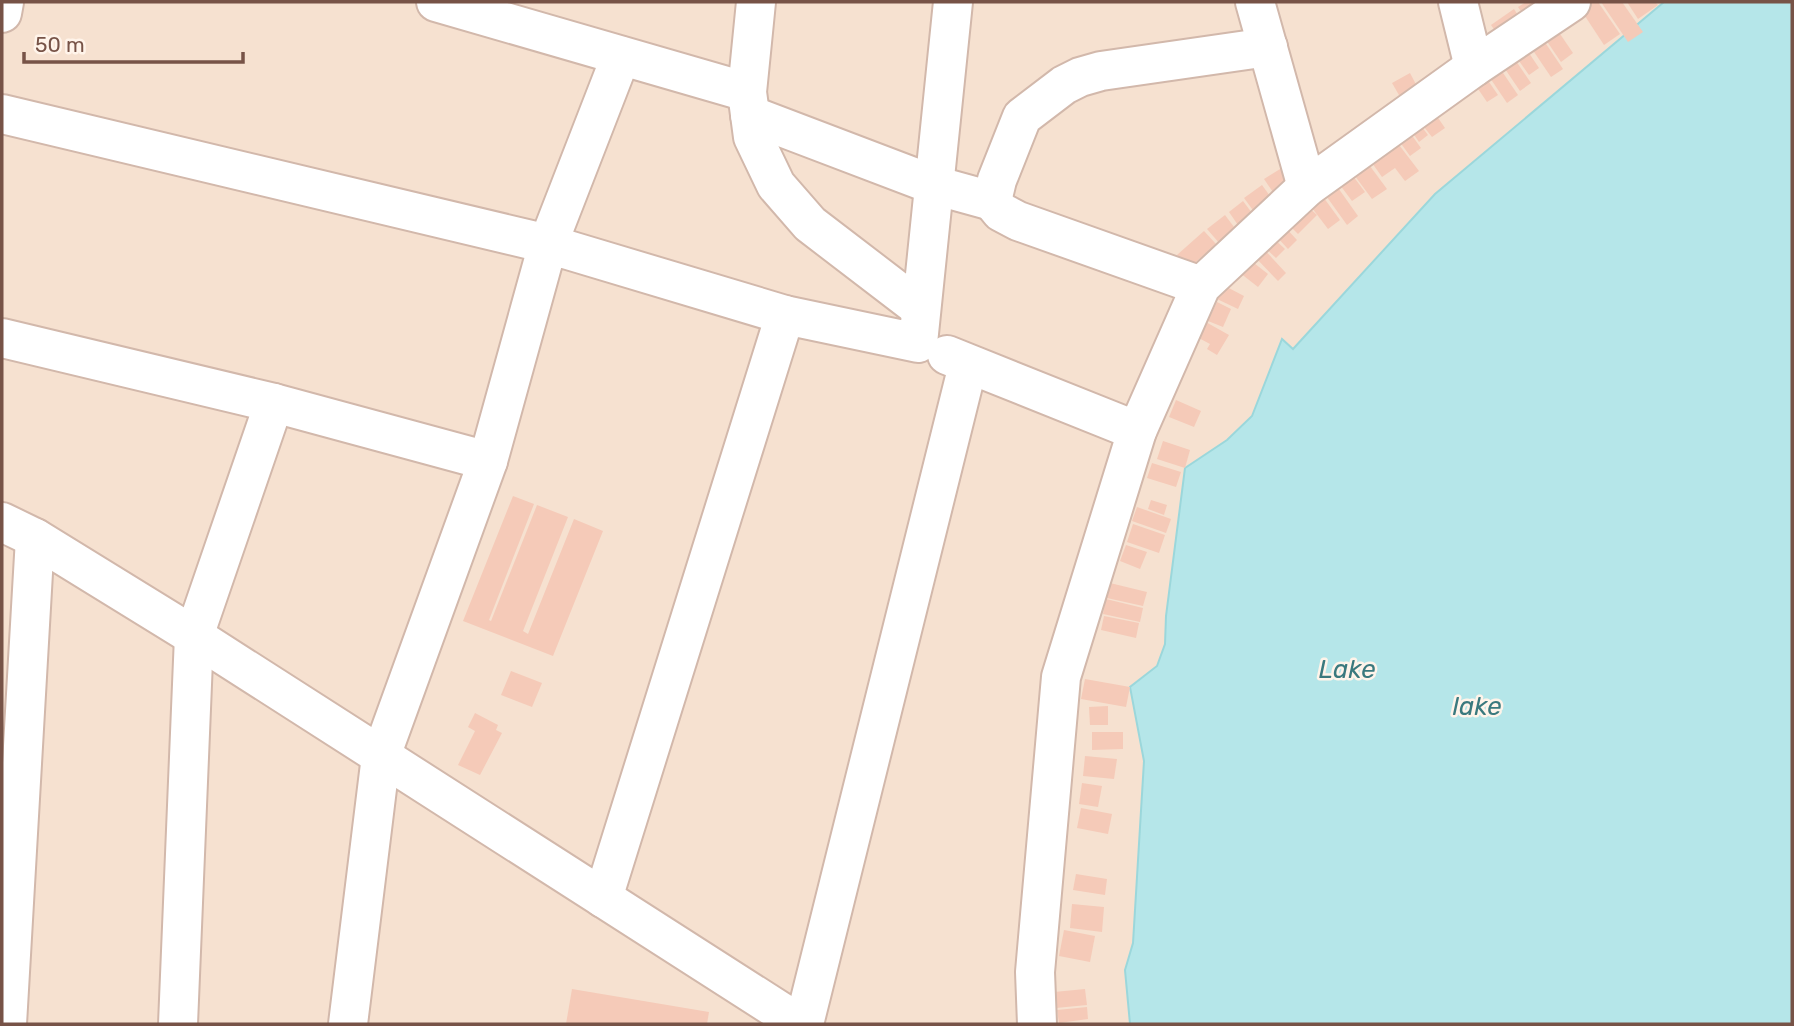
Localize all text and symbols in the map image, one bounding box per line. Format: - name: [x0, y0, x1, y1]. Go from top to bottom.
- scale bar: [24, 21, 243, 65]
- text: 50 m: [35, 32, 85, 57]
- water label: Lake: [1319, 654, 1376, 685]
- water label: lake: [1453, 691, 1502, 722]

